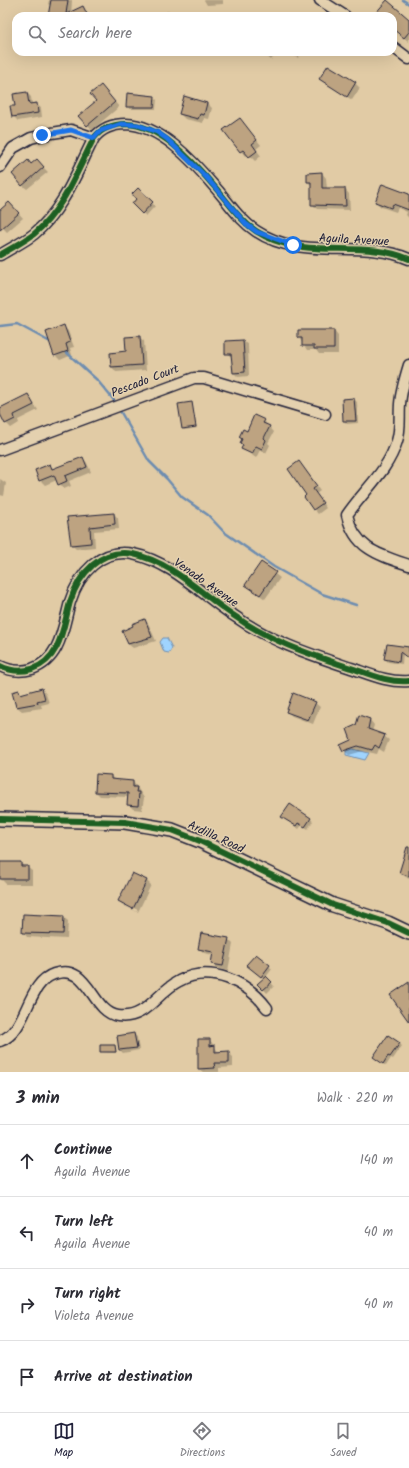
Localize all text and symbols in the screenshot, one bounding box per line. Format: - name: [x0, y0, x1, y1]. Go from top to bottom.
- search box: [12, 12, 397, 56]
- text: Search here: [58, 22, 132, 46]
- icon: search: [26, 23, 48, 45]
- route end: [33, 126, 51, 144]
- street label: Aguila Avenue: [318, 229, 390, 251]
- route start: [284, 236, 302, 254]
- street label: Pescado Court: [108, 359, 182, 403]
- street label: Venado Avenue: [170, 554, 243, 613]
- street label: Ardilla Road: [185, 816, 248, 859]
- text: 3 min: [16, 1085, 60, 1112]
- text: Walk · 220 m: [317, 1088, 393, 1109]
- text: Continue: [54, 1138, 112, 1162]
- icon: ahead: [16, 1150, 38, 1172]
- text: 140 m: [360, 1150, 393, 1171]
- text: Aguila Avenue: [54, 1162, 130, 1183]
- text: Turn left: [54, 1210, 114, 1234]
- icon: left: [16, 1222, 38, 1244]
- text: 40 m: [364, 1222, 393, 1243]
- text: Aguila Avenue: [54, 1234, 130, 1255]
- text: Turn right: [54, 1282, 121, 1306]
- icon: right: [16, 1294, 38, 1316]
- text: 40 m: [364, 1294, 393, 1315]
- text: Violeta Avenue: [54, 1306, 134, 1327]
- text: Arrive at destination: [54, 1365, 193, 1389]
- icon: arrive: [16, 1366, 38, 1388]
- tab: Map: [53, 1420, 75, 1462]
- tab: Directions: [180, 1420, 225, 1462]
- tab: Saved: [330, 1420, 356, 1462]

